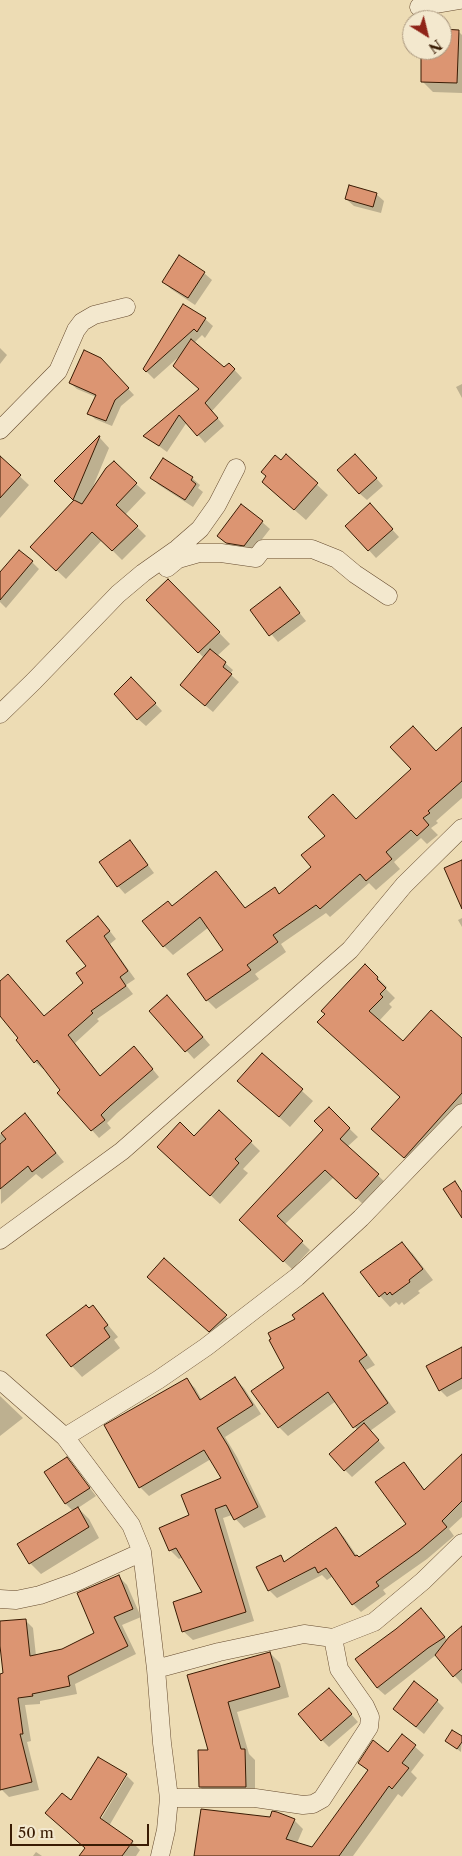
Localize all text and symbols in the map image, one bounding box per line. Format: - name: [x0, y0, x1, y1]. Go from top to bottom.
- north arrow: [402, 10, 452, 60]
- text: N: [425, 35, 445, 57]
- scale bar: [12, 1814, 151, 1846]
- text: 50 m: [18, 1823, 54, 1842]

